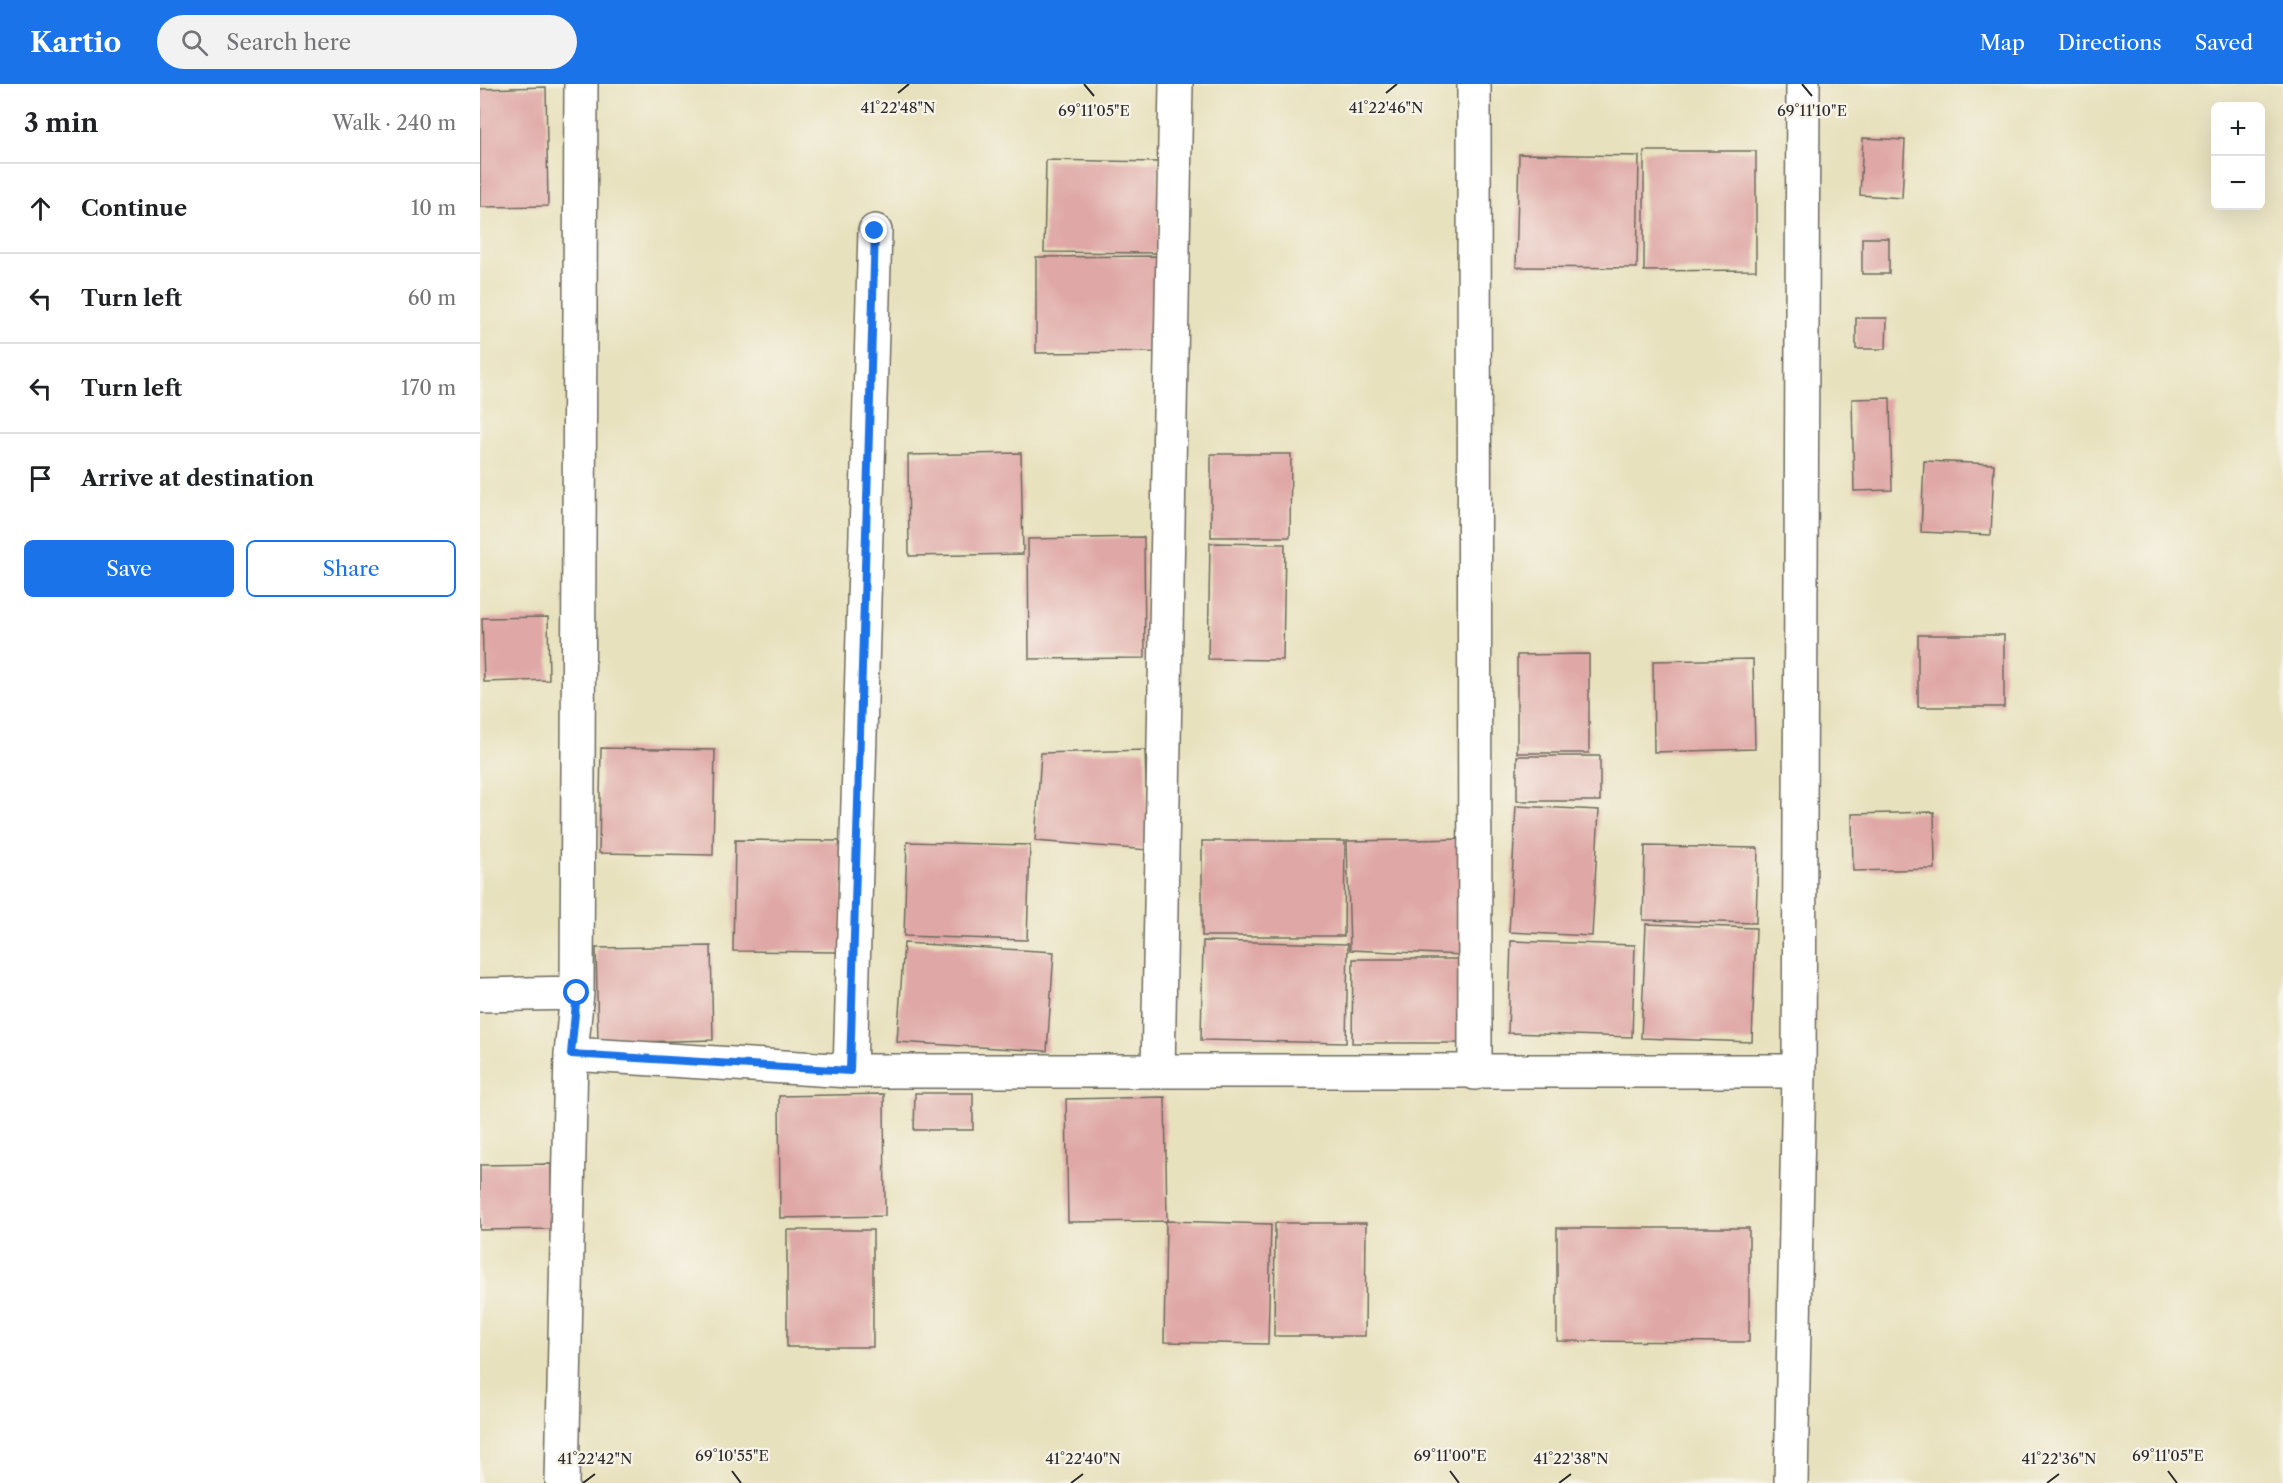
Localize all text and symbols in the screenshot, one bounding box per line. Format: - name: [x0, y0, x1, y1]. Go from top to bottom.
- search box: [157, 15, 577, 69]
- text: Kartio: [30, 25, 121, 59]
- icon: search: [178, 26, 211, 59]
- text: Search here: [226, 29, 351, 56]
- text: Map: [1980, 30, 2025, 55]
- text: Directions: [2058, 30, 2162, 55]
- text: Saved: [2195, 30, 2253, 55]
- text: 41°22'48"N: [860, 98, 936, 117]
- text: 41°22'46"N: [1349, 98, 1423, 117]
- text: 69°11'05"E: [1058, 101, 1130, 120]
- text: 69°11'10"E: [1777, 101, 1847, 120]
- map controls: [2211, 102, 2265, 210]
- button: +: [2211, 102, 2265, 156]
- text: 3 min: [24, 107, 98, 139]
- text: Walk · 240 m: [332, 111, 456, 135]
- button: −: [2211, 156, 2265, 210]
- icon: ahead: [24, 192, 57, 225]
- text: Continue: [81, 195, 187, 222]
- text: 10 m: [411, 196, 456, 220]
- route end: [861, 217, 887, 243]
- icon: left: [24, 282, 57, 315]
- text: Turn left: [81, 285, 182, 312]
- text: 60 m: [408, 286, 456, 310]
- icon: left: [24, 372, 57, 405]
- text: Turn left: [81, 375, 182, 402]
- text: 170 m: [401, 376, 456, 400]
- icon: arrive: [24, 462, 57, 495]
- text: Arrive at destination: [81, 465, 314, 492]
- button: Save: [24, 540, 234, 597]
- button: Share: [246, 540, 456, 597]
- route start: [563, 979, 589, 1005]
- text: 69°10'55"E: [695, 1446, 769, 1465]
- text: 69°11'00"E: [1413, 1446, 1487, 1465]
- text: 69°11'05"E: [2132, 1446, 2204, 1465]
- text: 41°22'42"N: [558, 1449, 632, 1468]
- text: 41°22'40"N: [1045, 1449, 1121, 1468]
- text: 41°22'38"N: [1533, 1449, 1609, 1468]
- text: 41°22'36"N: [2022, 1449, 2096, 1468]

